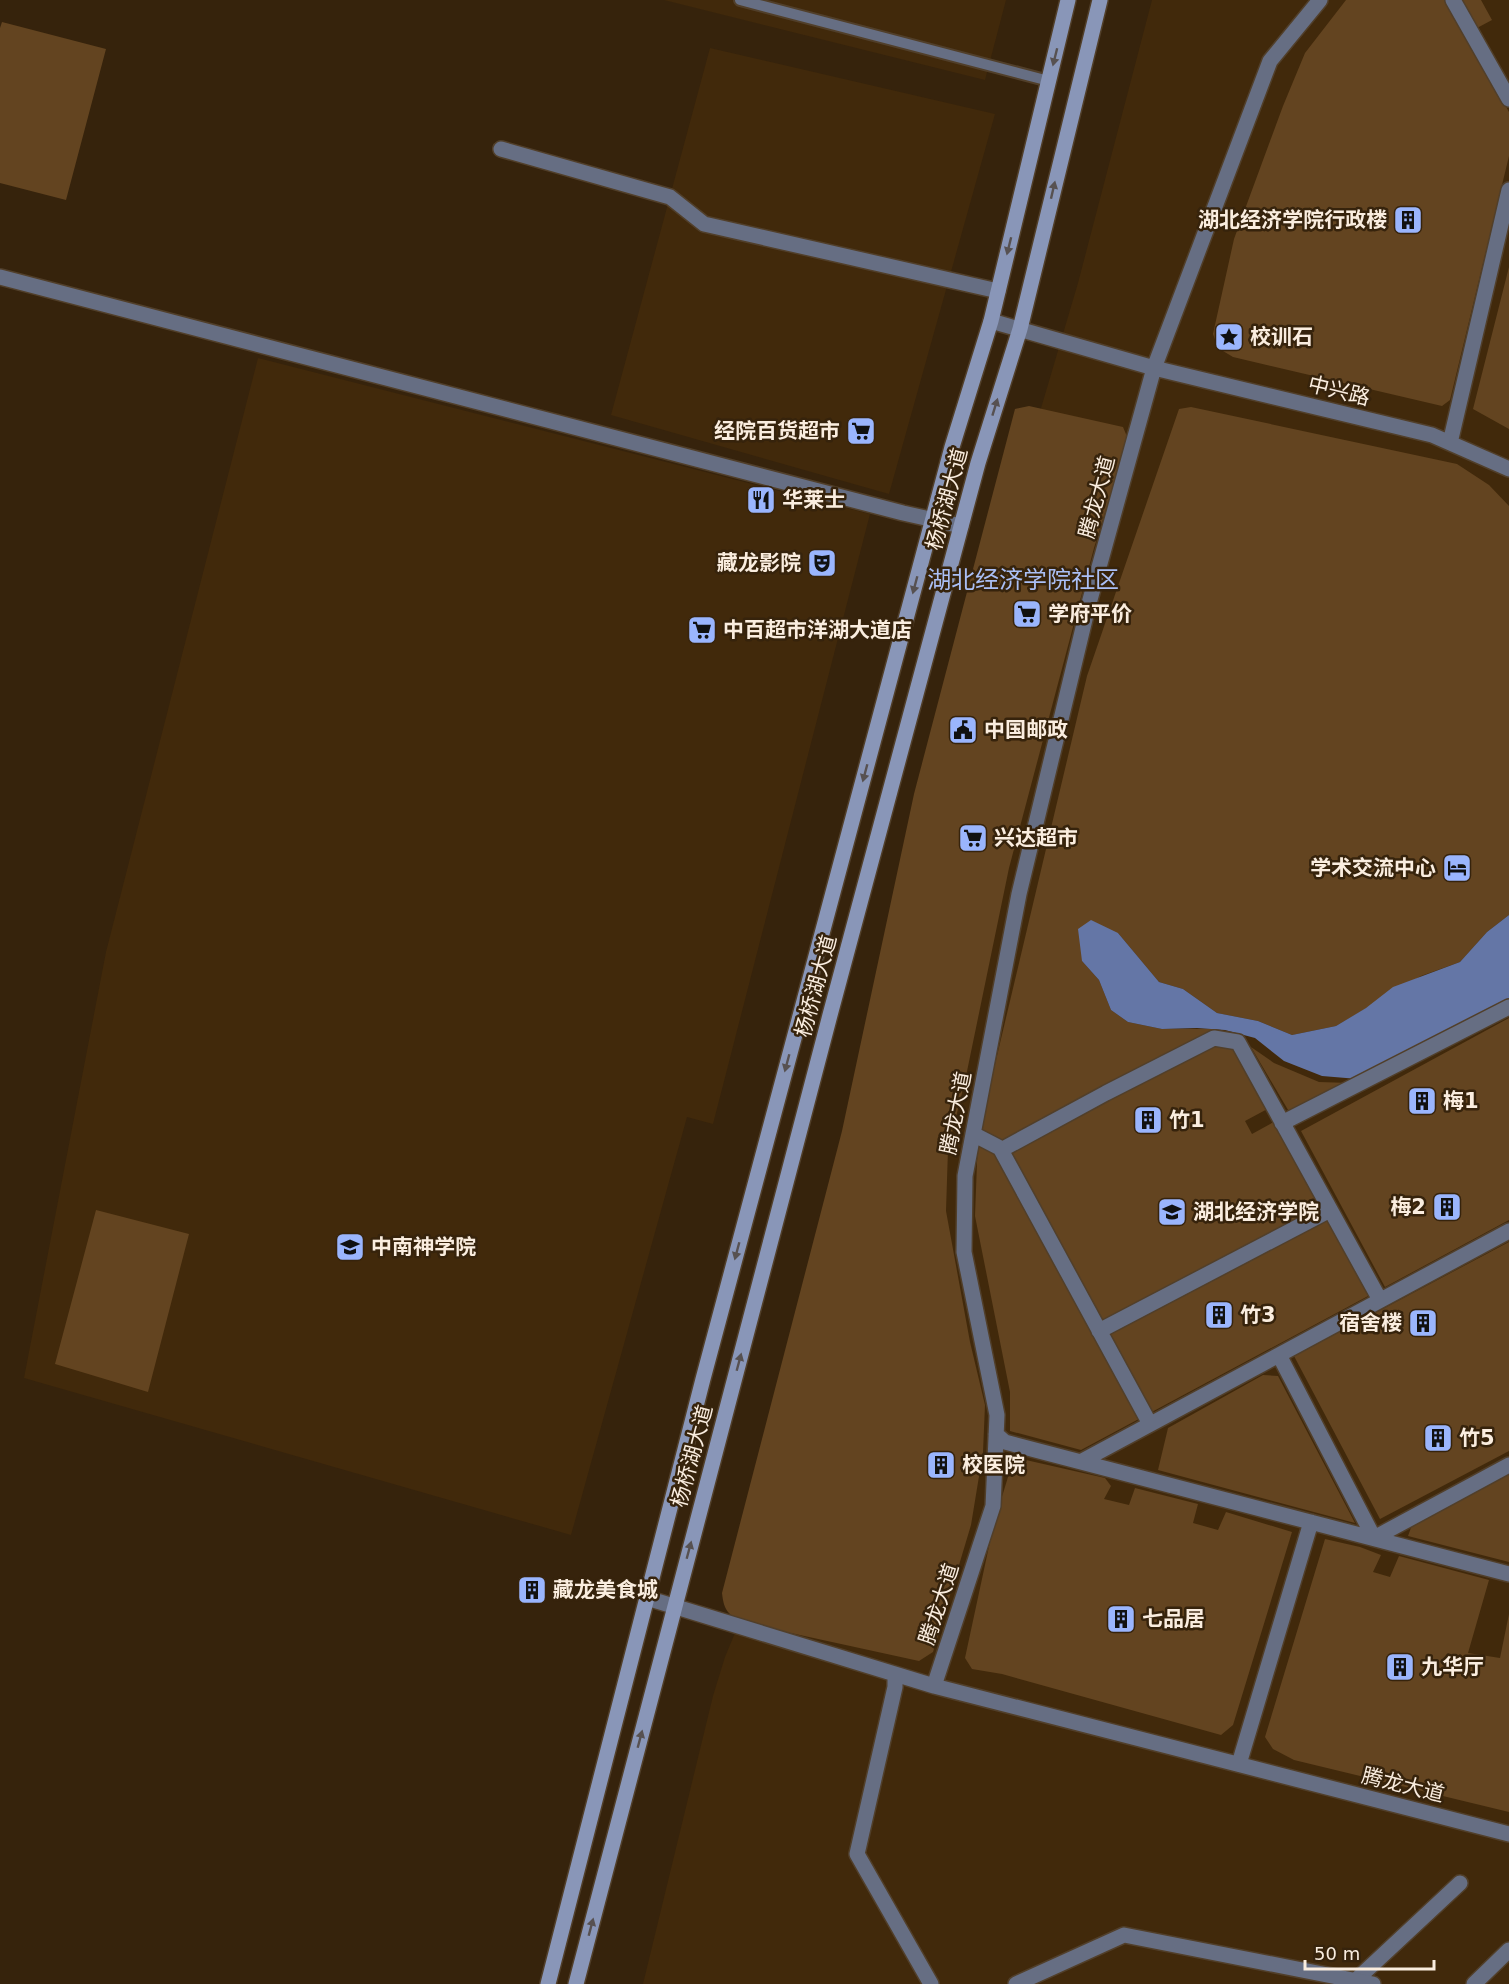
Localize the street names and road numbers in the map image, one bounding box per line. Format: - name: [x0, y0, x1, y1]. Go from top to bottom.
- street label: 中兴路: [1306, 372, 1372, 410]
- street label: 杨桥湖大道: [922, 445, 972, 553]
- street label: 腾龙大道: [1075, 453, 1119, 541]
- street label: 杨桥湖大道: [791, 932, 841, 1040]
- street label: 腾龙大道: [936, 1069, 976, 1157]
- street label: 杨桥湖大道: [667, 1402, 717, 1510]
- street label: 腾龙大道: [915, 1560, 963, 1648]
- street label: 腾龙大道: [1359, 1763, 1447, 1807]

